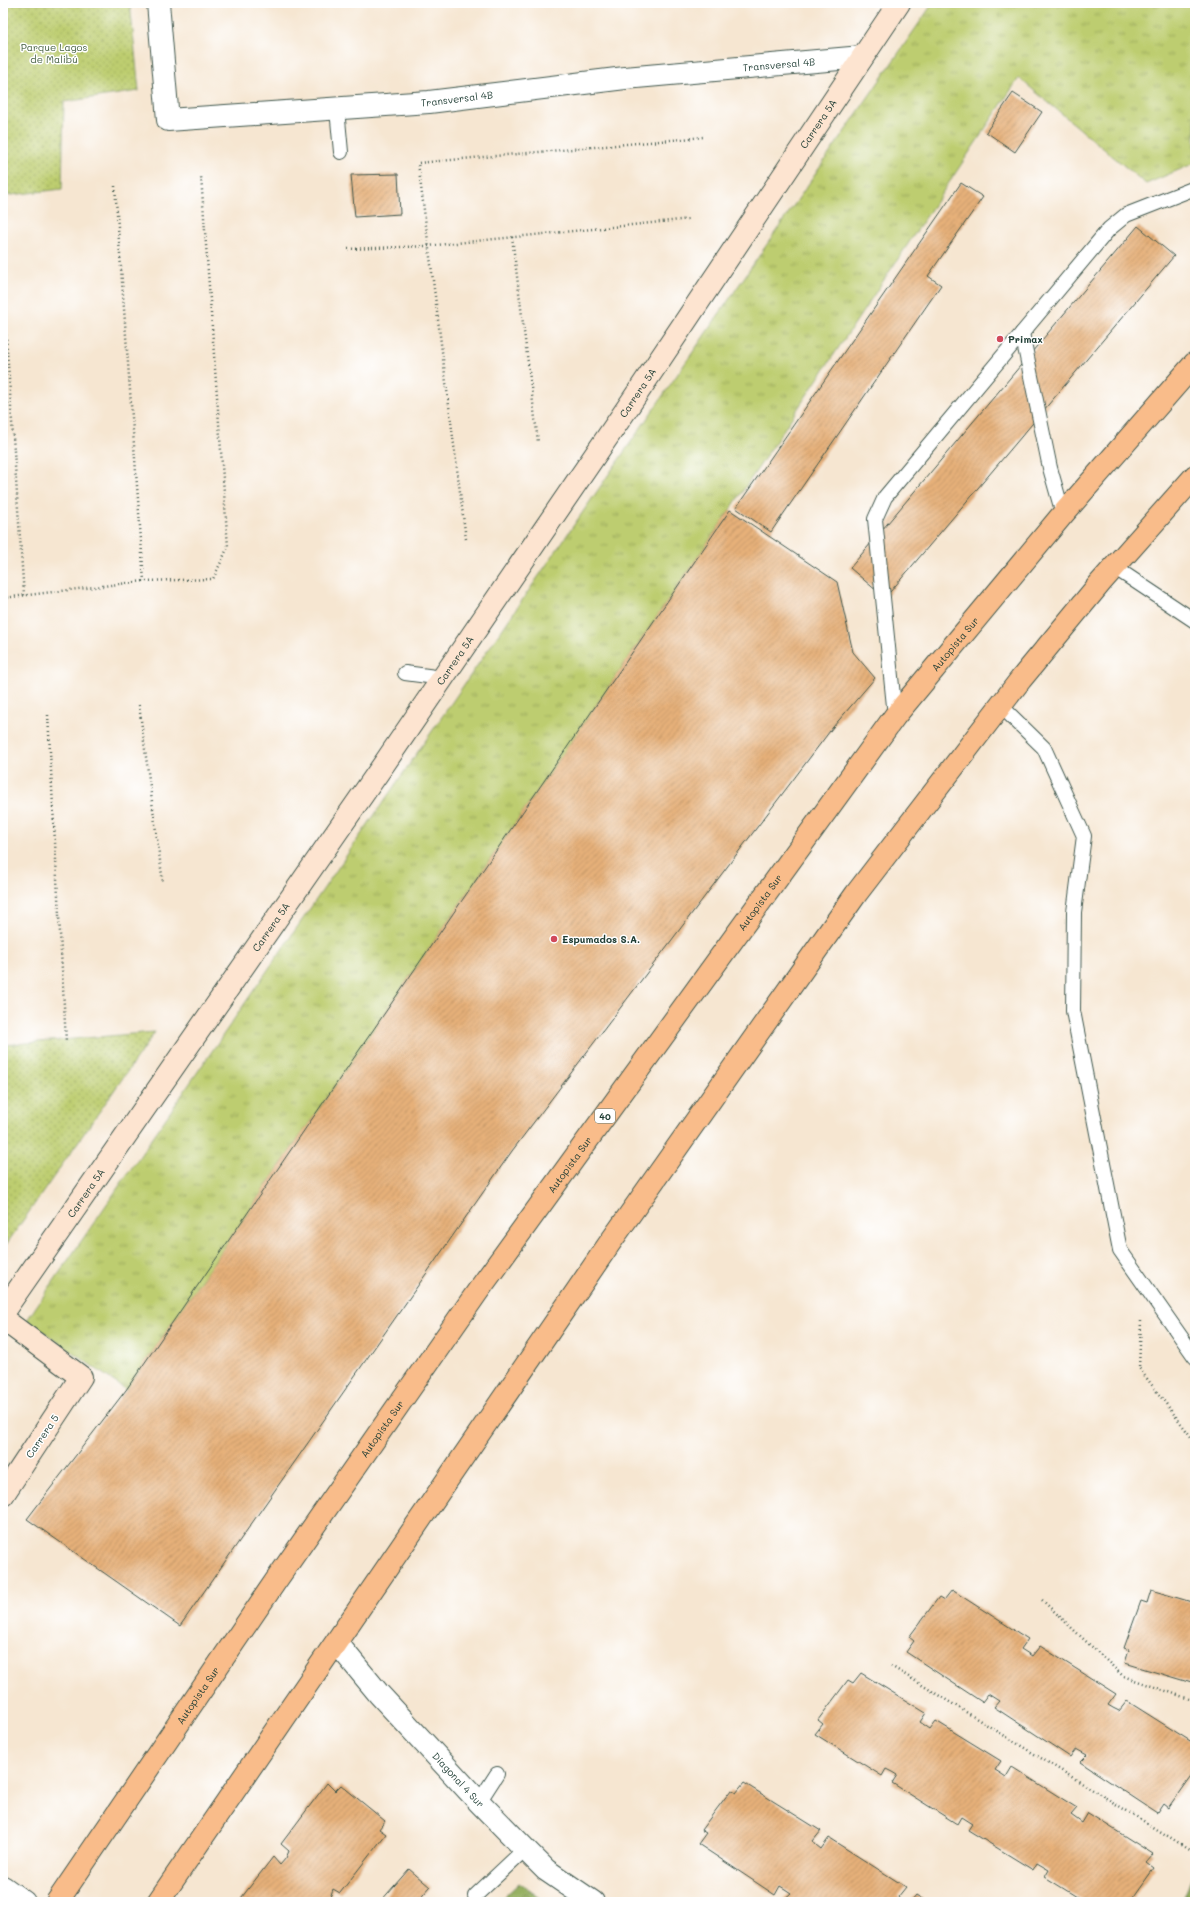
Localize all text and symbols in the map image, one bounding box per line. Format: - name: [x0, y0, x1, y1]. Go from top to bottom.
- park label: Parque Lagos de Malibú: [21, 40, 87, 66]
- street label: Transversal 4B: [742, 54, 816, 75]
- street label: Transversal 4B: [420, 87, 494, 110]
- street label: Carrera 5A: [796, 96, 840, 151]
- place label: Primax: [1008, 332, 1043, 346]
- marker: Primax: [995, 334, 1005, 344]
- street label: Carrera 5A: [616, 365, 659, 420]
- street label: Autopista Sur: [928, 614, 982, 674]
- street label: Carrera 5A: [433, 633, 477, 688]
- street label: Autopista Sur: [735, 871, 785, 934]
- street label: Carrera 5A: [249, 900, 293, 954]
- place label: Espumados S.A.: [562, 932, 640, 946]
- marker: Espumados S.A.: [549, 934, 559, 944]
- road number: 40: [595, 1109, 615, 1123]
- street label: Autopista Sur: [544, 1134, 595, 1196]
- street label: Carrera 5A: [64, 1166, 108, 1220]
- street label: Autopista Sur: [357, 1397, 407, 1460]
- street label: Carrera 5: [22, 1411, 62, 1461]
- street label: Autopista Sur: [173, 1664, 222, 1727]
- street label: Diagonal 4 Sur: [429, 1749, 488, 1811]

